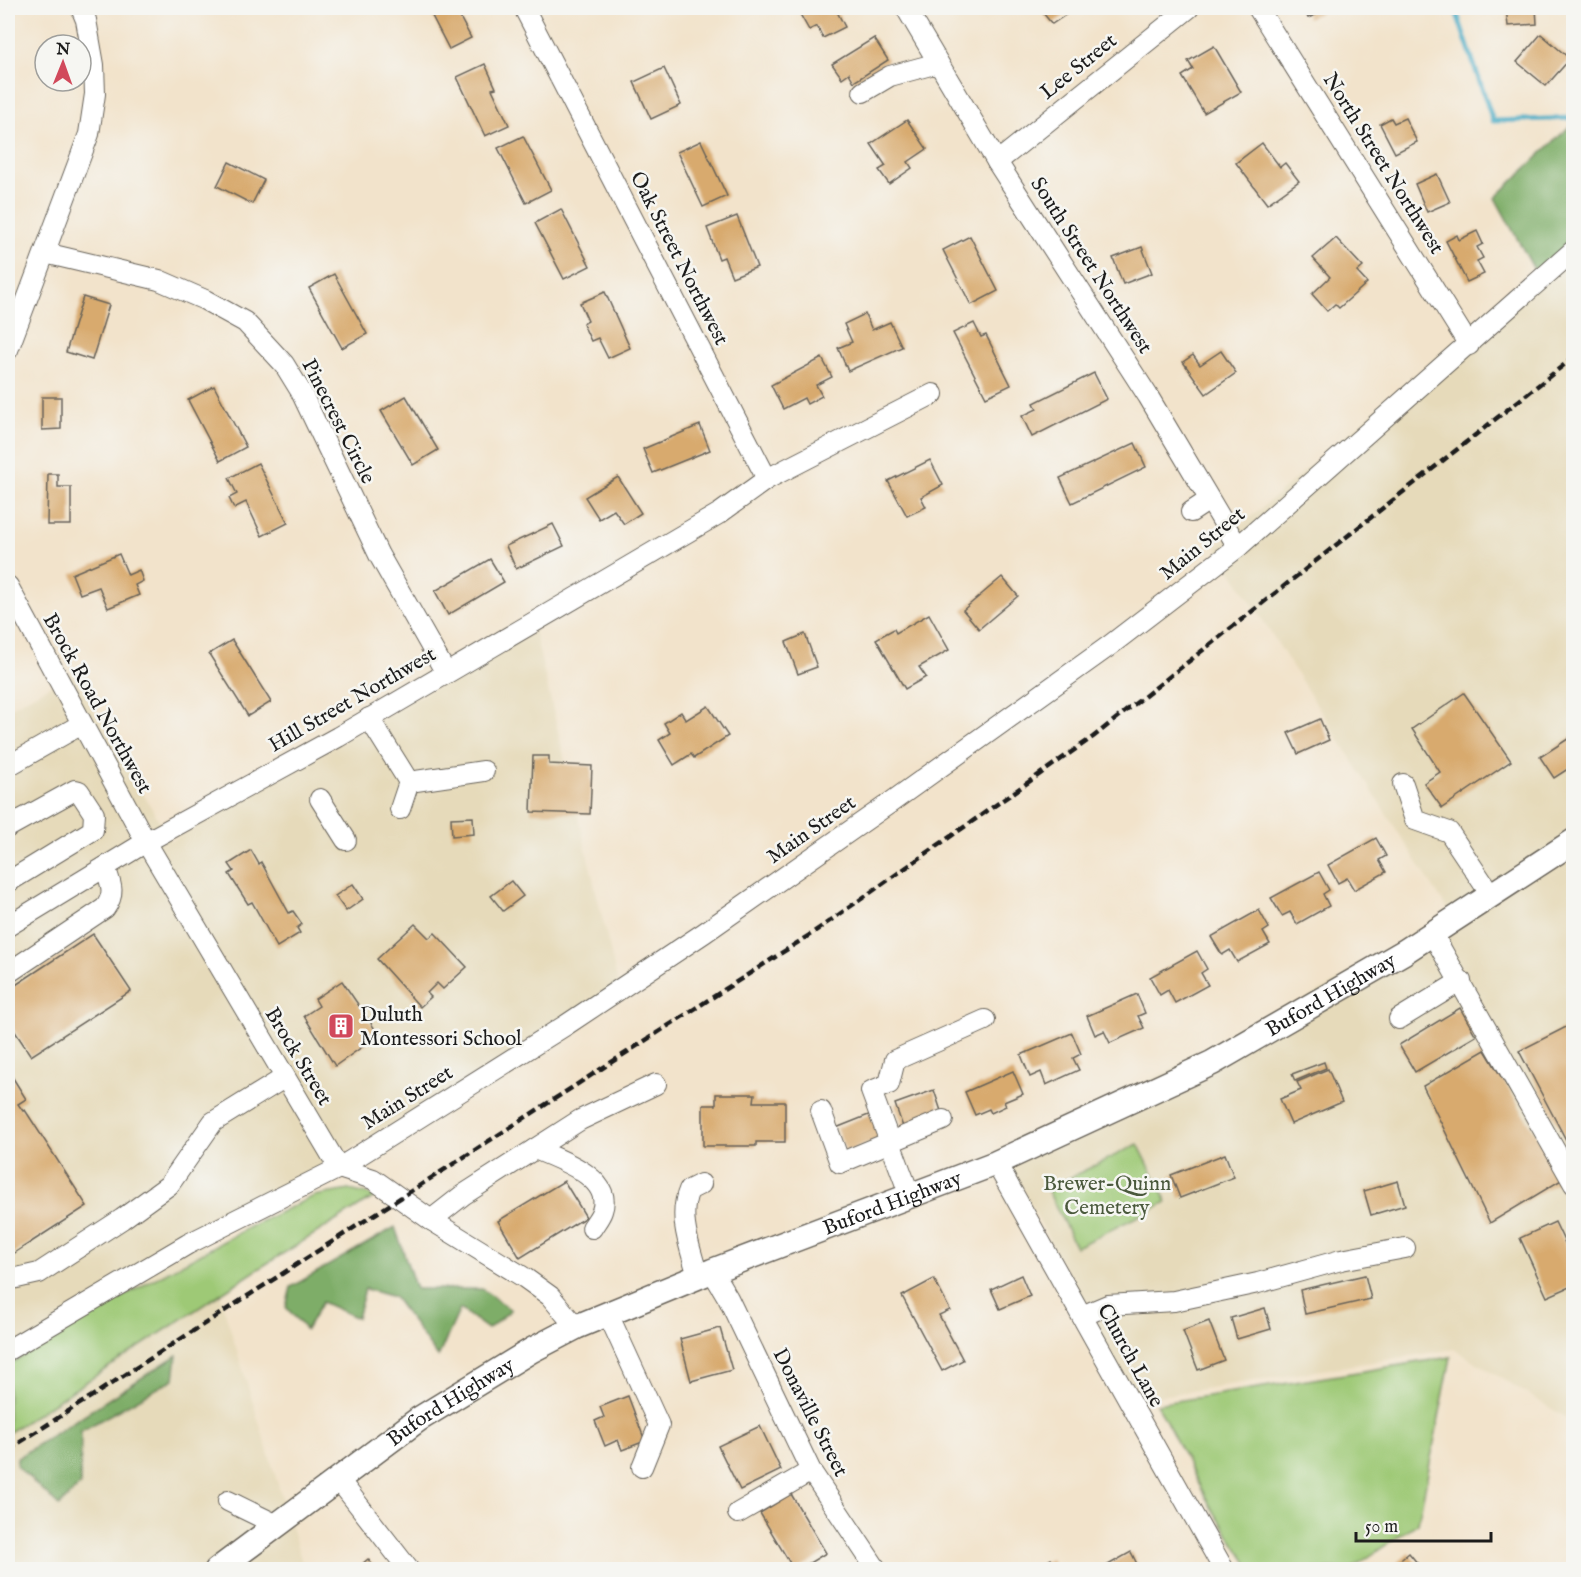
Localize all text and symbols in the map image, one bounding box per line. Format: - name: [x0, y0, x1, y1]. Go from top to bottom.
- street label: Lee Street: [1035, 28, 1123, 106]
- north arrow: [33, 33, 93, 93]
- text: N: [55, 40, 70, 60]
- street label: North Street Northwest: [1316, 68, 1450, 259]
- street label: Oak Street Northwest: [623, 167, 734, 350]
- street label: South Street Northwest: [1024, 172, 1158, 359]
- street label: Pinecrest Circle: [295, 355, 381, 489]
- street label: Main Street: [1155, 501, 1251, 587]
- street label: Brock Road Northwest: [36, 609, 158, 799]
- street label: Hill Street Northwest: [264, 641, 441, 759]
- street label: Main Street: [762, 790, 862, 871]
- street label: Buford Highway: [1261, 947, 1402, 1044]
- place label: Duluth Montessori School: [360, 1002, 522, 1053]
- street label: Brock Street: [258, 1003, 338, 1111]
- building icon: Duluth Montessori School: [326, 1011, 356, 1041]
- street label: Main Street: [357, 1060, 458, 1137]
- street label: Buford Highway: [820, 1165, 966, 1242]
- park label: Brewer-Quinn Cemetery: [1043, 1171, 1171, 1222]
- street label: Church Lane: [1090, 1299, 1169, 1413]
- street label: Donaville Street: [766, 1344, 854, 1482]
- street label: Buford Highway: [382, 1352, 520, 1453]
- scale bar: [1356, 1505, 1491, 1543]
- text: 50 m: [1365, 1516, 1398, 1539]

